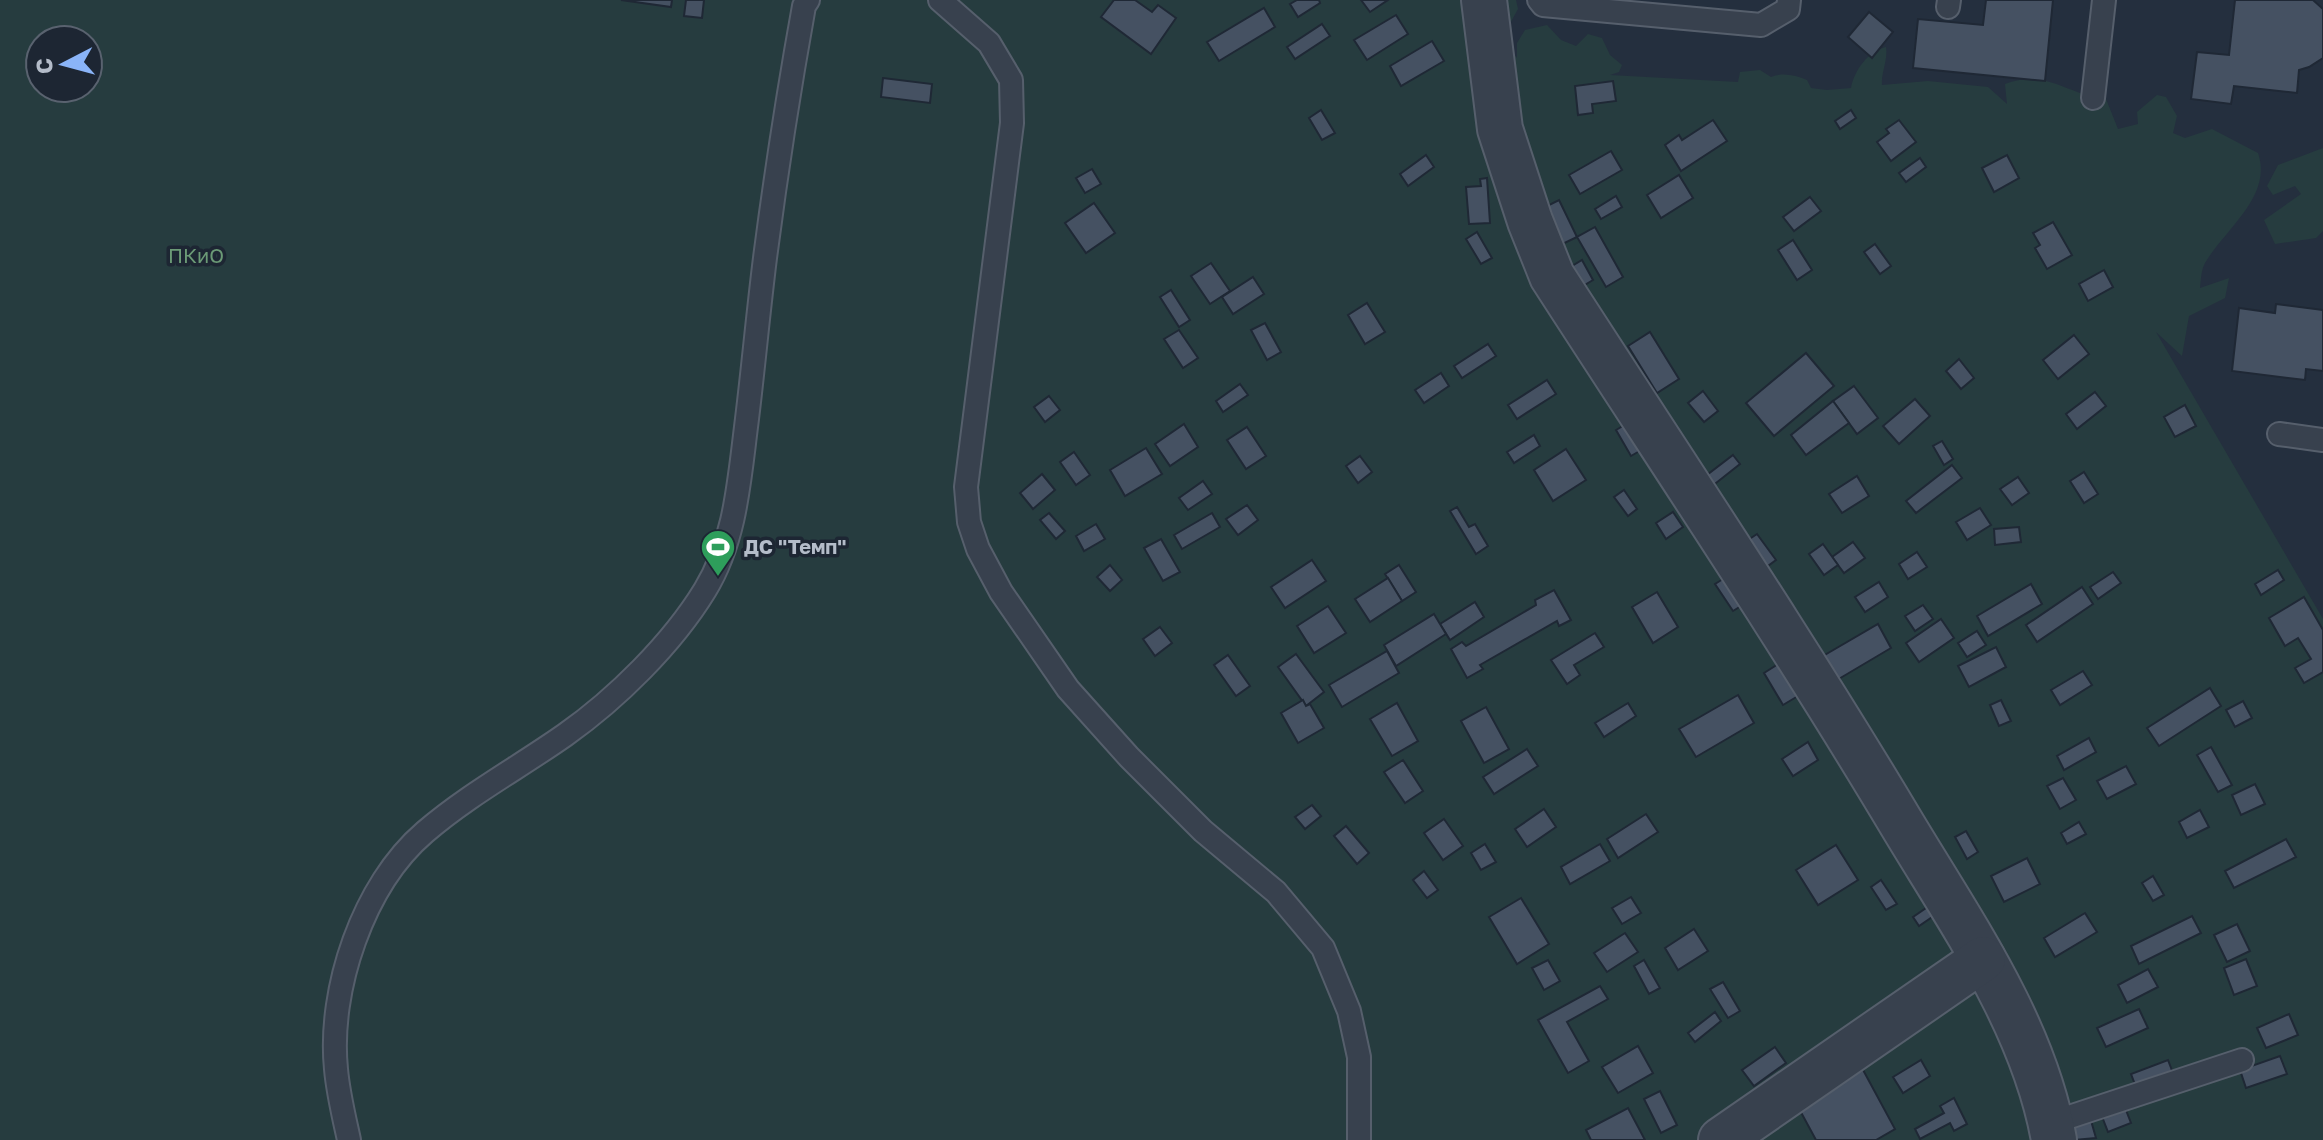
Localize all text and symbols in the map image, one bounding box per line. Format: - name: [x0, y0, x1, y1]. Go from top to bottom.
- north arrow: [24, 24, 104, 104]
- text: С: [29, 57, 58, 75]
- park label: ПКиО: [168, 243, 224, 267]
- sports icon: ДС "Темп": [699, 528, 737, 578]
- place label: ДС "Темп": [744, 534, 847, 558]

